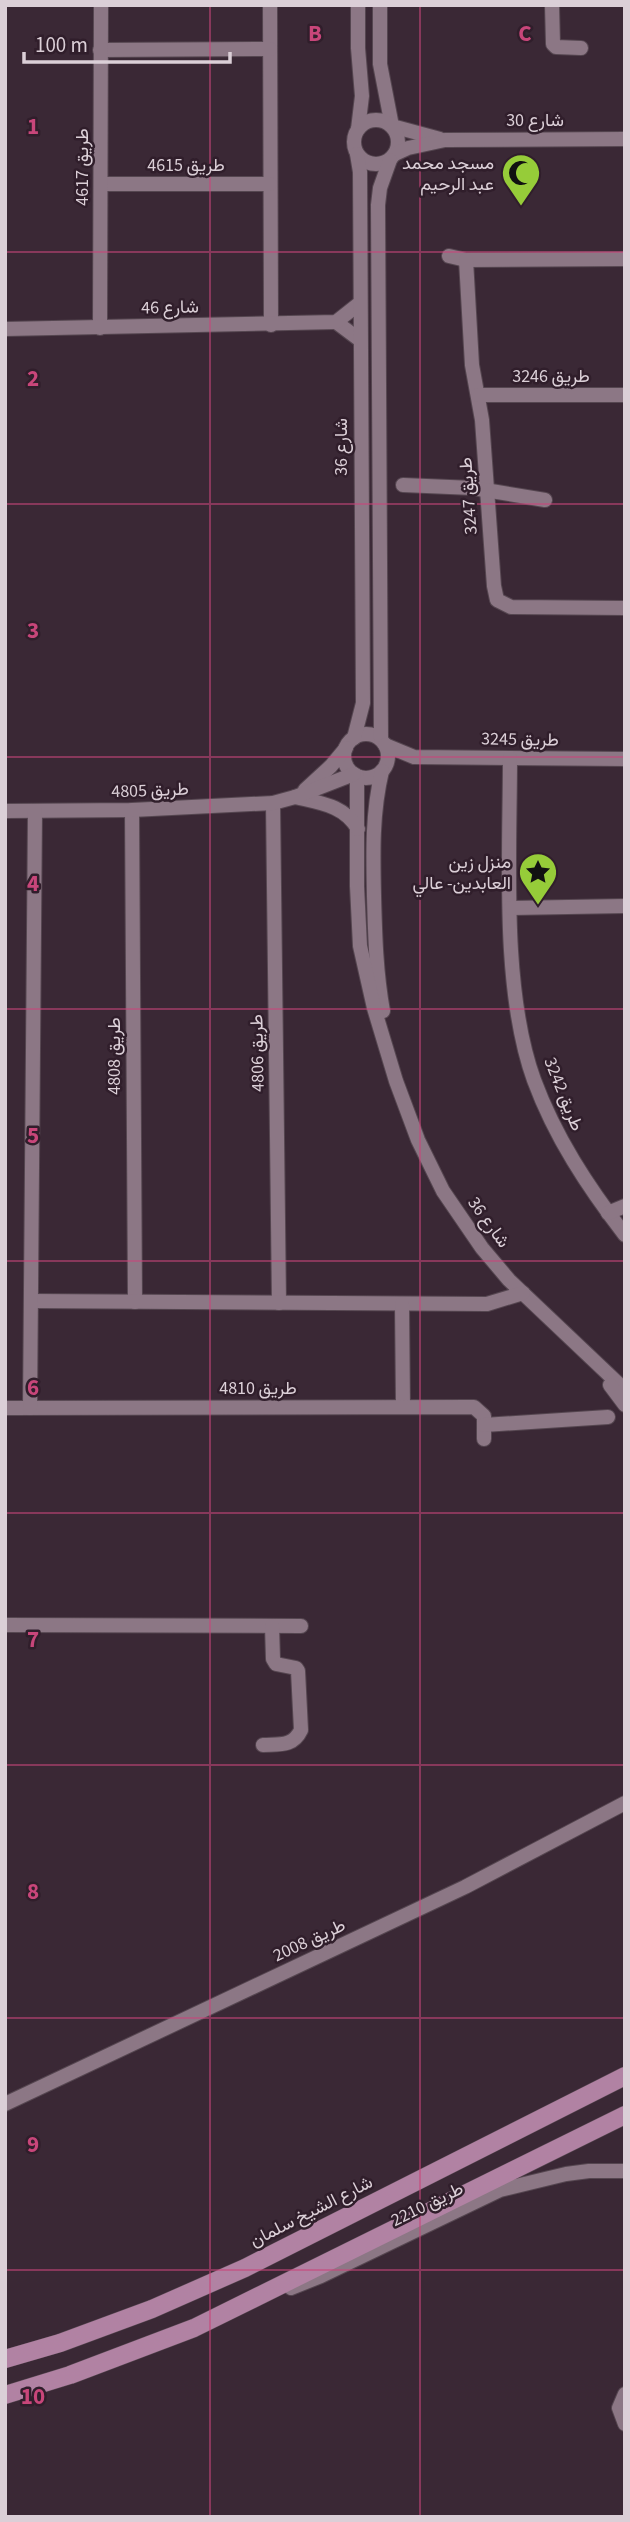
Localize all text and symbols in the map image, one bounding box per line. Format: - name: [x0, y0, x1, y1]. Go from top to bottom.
- text: B: [308, 17, 322, 50]
- text: C: [518, 17, 532, 50]
- scale bar: [24, 21, 231, 65]
- text: 100 m: [35, 30, 88, 60]
- street label: شارع 30: [506, 108, 564, 133]
- text: 1: [27, 110, 39, 143]
- street label: طريق 4617: [70, 128, 95, 206]
- place label: مسجد محمد عبد الرحيم: [402, 151, 494, 197]
- mosque icon: مسجد محمد عبد الرحيم: [500, 152, 542, 207]
- street label: طريق 4615: [147, 153, 225, 178]
- street label: شارع 46: [141, 294, 199, 321]
- text: 2: [27, 362, 39, 395]
- street label: طريق 3246: [512, 364, 590, 389]
- street label: شارع 36: [329, 418, 354, 476]
- street label: طريق 3247: [453, 456, 484, 536]
- text: 3: [27, 614, 39, 647]
- street label: طريق 3245: [481, 726, 559, 753]
- street label: طريق 4805: [111, 777, 189, 804]
- place label: منزل زين العابدين- عالي: [412, 850, 511, 898]
- place icon: منزل زين العابدين- عالي: [517, 851, 559, 906]
- text: 4: [27, 867, 39, 900]
- street label: طريق 4806: [244, 1014, 271, 1092]
- street label: طريق 4808: [102, 1017, 127, 1095]
- street label: طريق 3242: [537, 1054, 590, 1135]
- text: 5: [27, 1119, 39, 1152]
- street label: شارع 36: [462, 1192, 516, 1253]
- text: 6: [27, 1371, 39, 1404]
- street label: طريق 4810: [219, 1376, 297, 1401]
- text: 7: [27, 1623, 39, 1656]
- text: 8: [27, 1875, 39, 1908]
- street label: طريق 2008: [269, 1913, 350, 1968]
- text: 9: [27, 2128, 39, 2161]
- street label: شارع الشيخ سلمان: [245, 2170, 377, 2253]
- street label: طريق 2210: [387, 2176, 468, 2233]
- text: 10: [21, 2380, 45, 2413]

